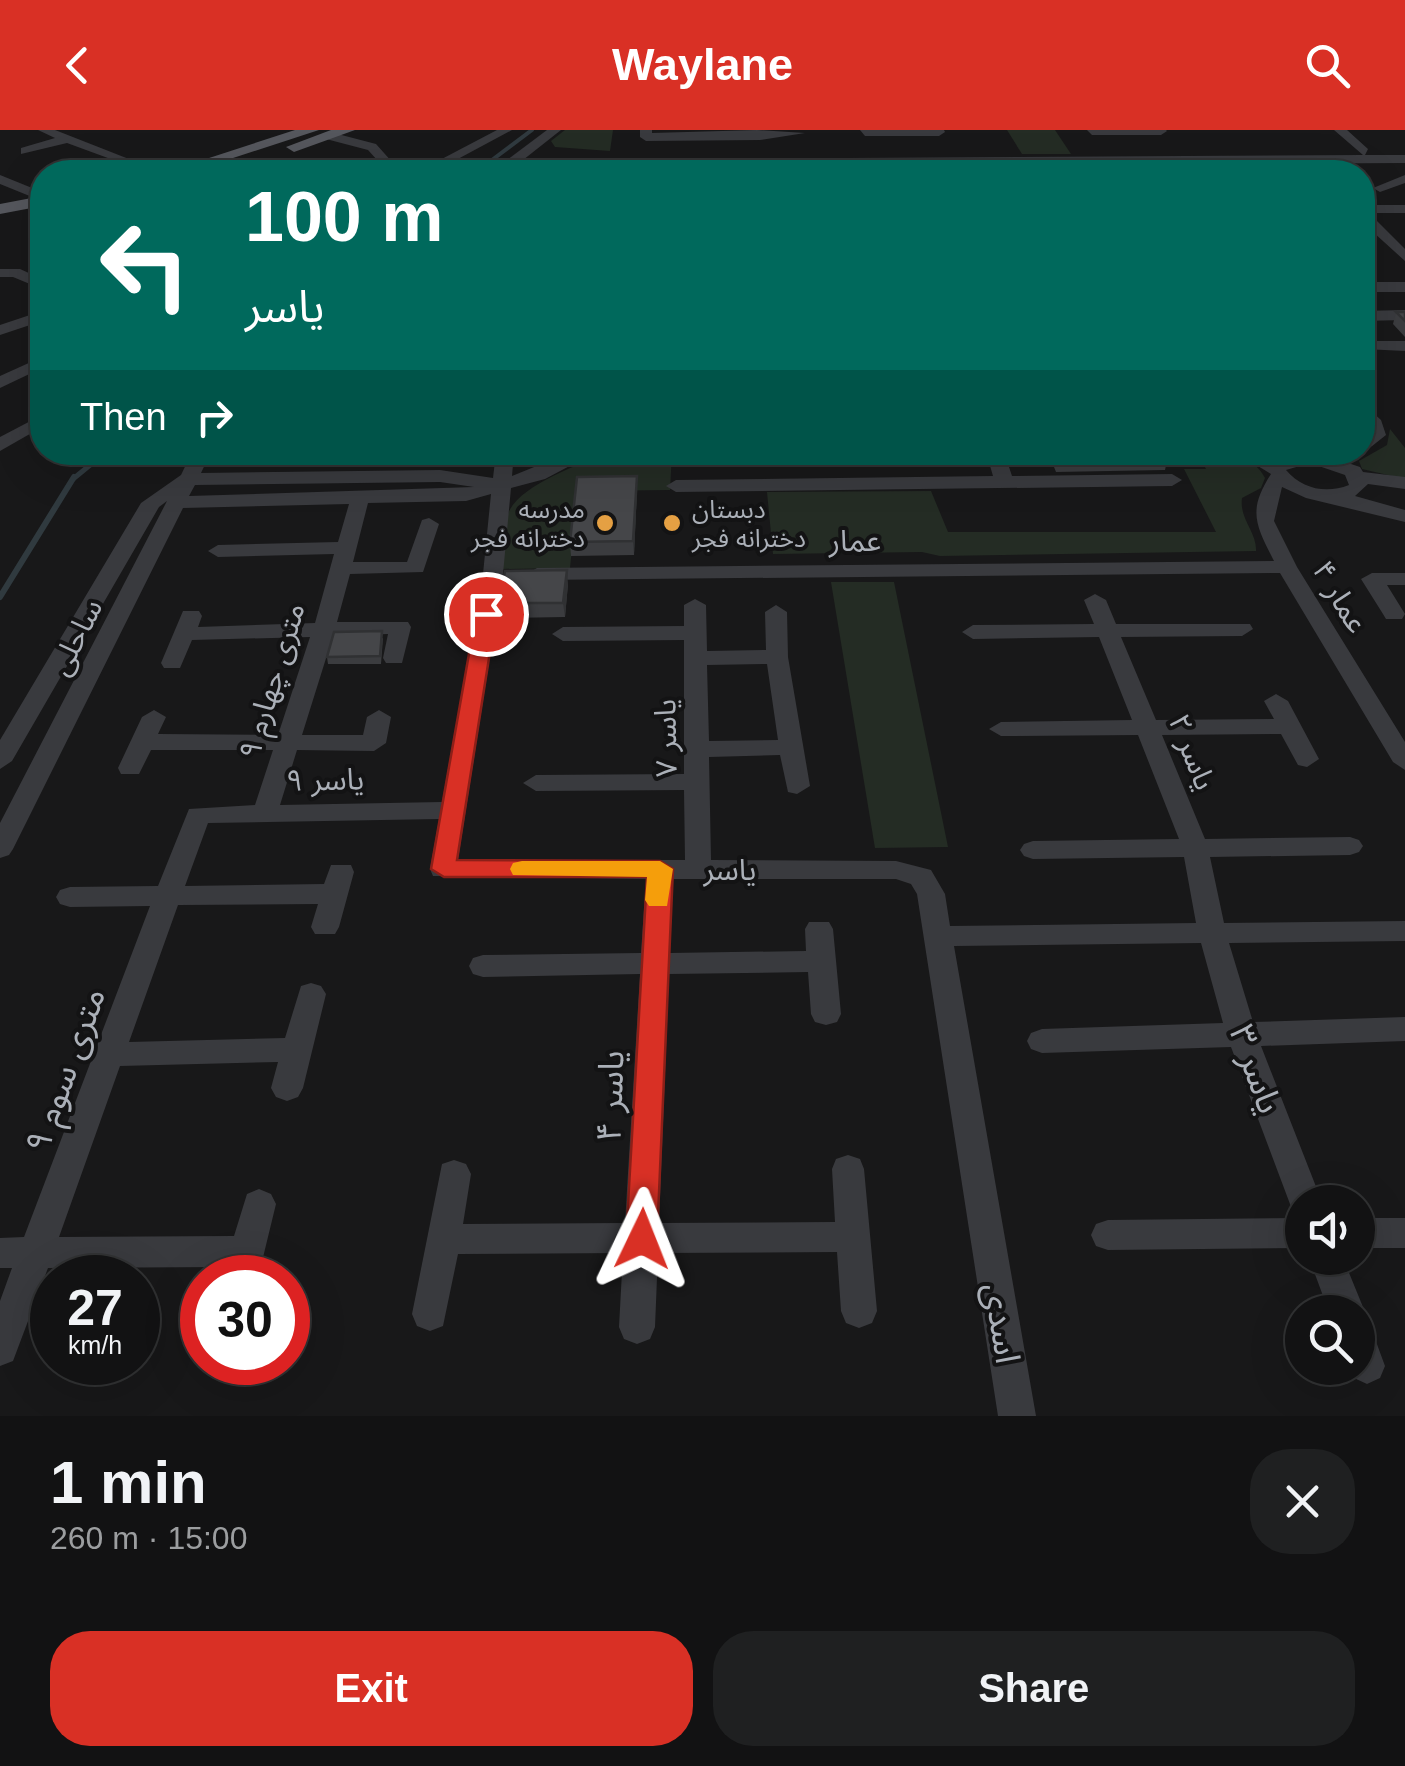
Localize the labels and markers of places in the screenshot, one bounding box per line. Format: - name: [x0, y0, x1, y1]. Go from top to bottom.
- place label: مدرسه دخترانه فجر: [470, 495, 585, 553]
- place label: دبستان دخترانه فجر: [691, 495, 806, 553]
- marker: مدرسه دخترانه فجر: [594, 512, 616, 534]
- marker: دبستان دخترانه فجر: [661, 512, 683, 534]
- pin: [444, 572, 529, 657]

